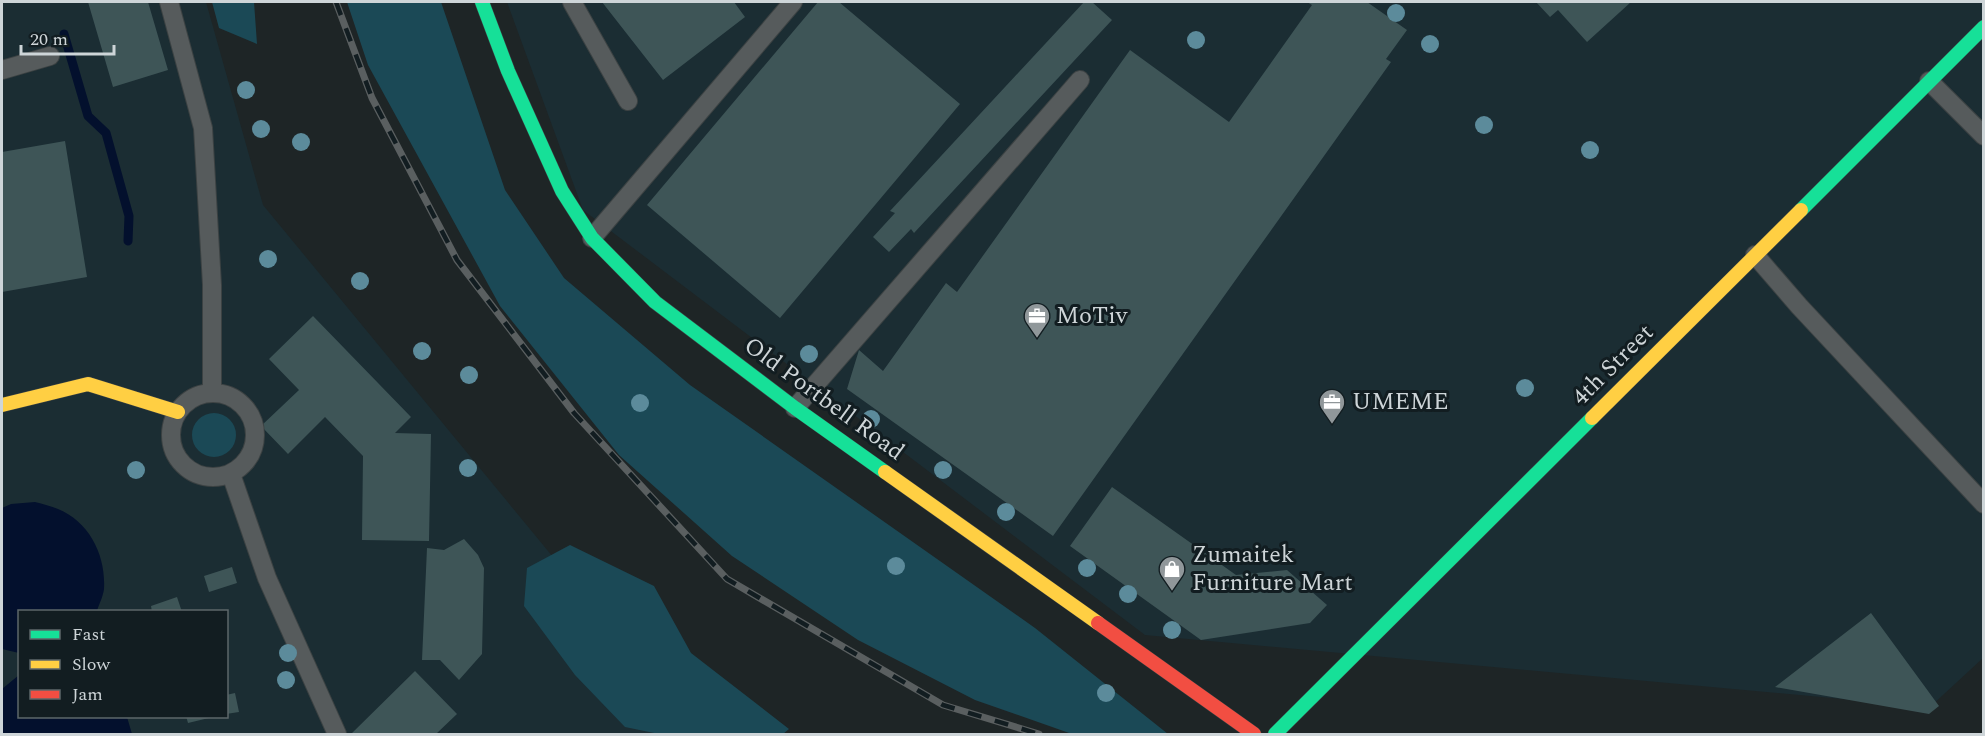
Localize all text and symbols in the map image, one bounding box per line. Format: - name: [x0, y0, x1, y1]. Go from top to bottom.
- scale bar: [21, 18, 114, 56]
- text: 20 m: [30, 26, 68, 53]
- place label: MoTiv: [1056, 298, 1129, 334]
- office icon: MoTiv: [1022, 301, 1052, 339]
- street label: 4th Street: [1564, 316, 1662, 414]
- street label: Old Portbell Road: [736, 328, 912, 470]
- place label: UMEME: [1352, 384, 1449, 420]
- office icon: UMEME: [1317, 387, 1347, 425]
- place label: Zumaitek Furniture Mart: [1192, 537, 1353, 601]
- shop icon: Zumaitek Furniture Mart: [1157, 554, 1187, 592]
- legend: [18, 610, 228, 718]
- text: Fast: [72, 621, 105, 648]
- text: Slow: [72, 651, 111, 678]
- text: Jam: [72, 681, 103, 708]

